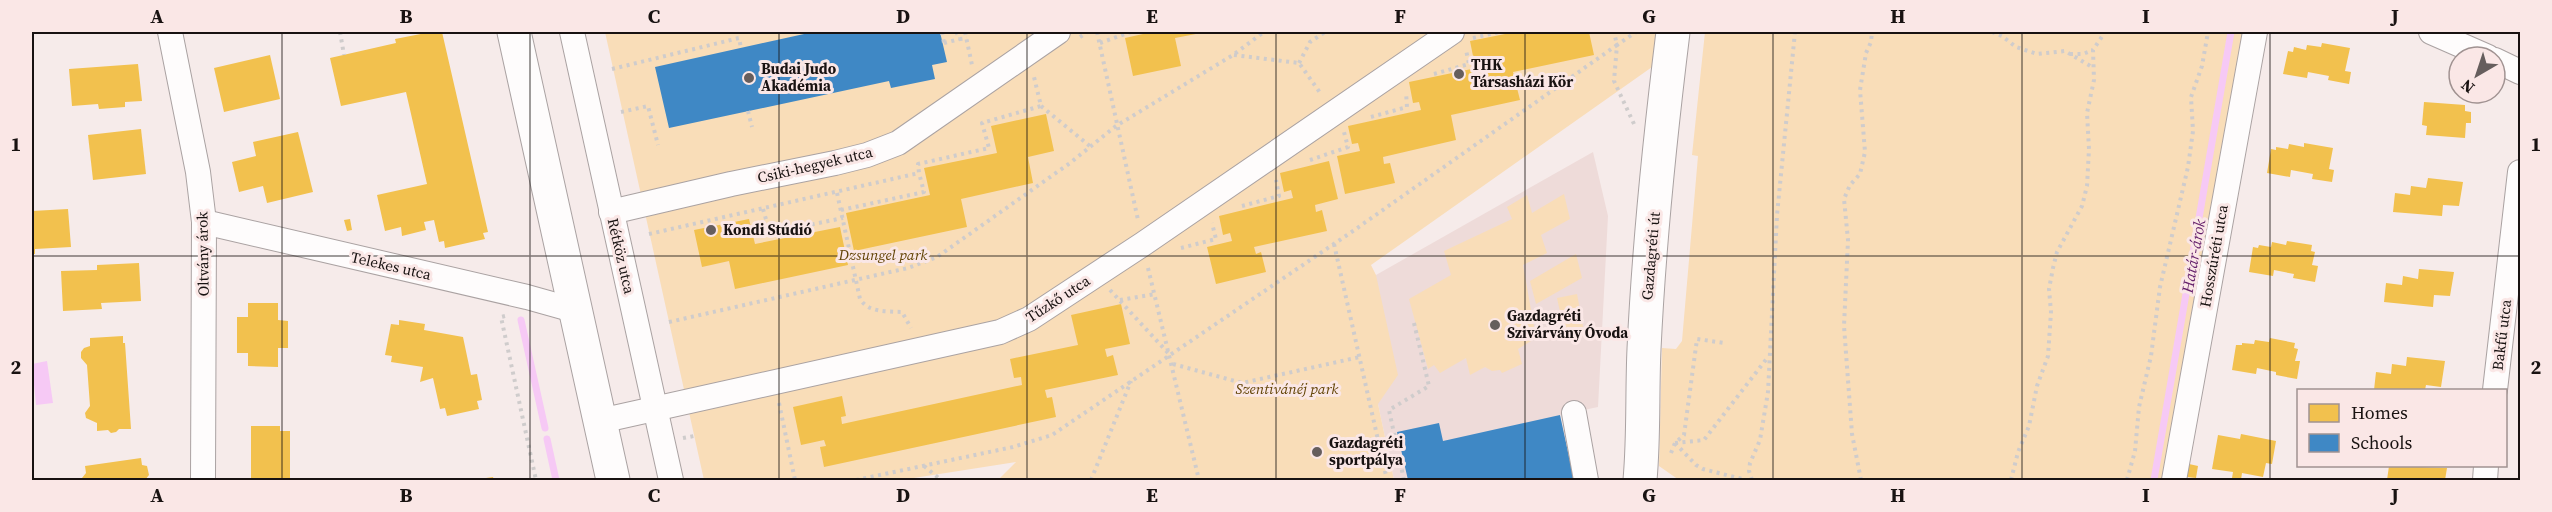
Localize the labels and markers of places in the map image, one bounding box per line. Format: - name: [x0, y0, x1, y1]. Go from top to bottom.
- place label: THK Társasházi Kör: [1471, 54, 1573, 92]
- place label: Budai Judo Akadémia: [761, 58, 837, 96]
- marker: THK Társasházi Kör: [1452, 67, 1466, 81]
- marker: Budai Judo Akadémia: [742, 71, 756, 85]
- place label: Kondi Stúdió: [723, 219, 813, 240]
- marker: Kondi Stúdió: [704, 223, 718, 237]
- place label: Gazdagréti Szivárvány Óvoda: [1507, 305, 1629, 343]
- marker: Gazdagréti Szivárvány Óvoda: [1488, 318, 1502, 332]
- place label: Gazdagréti sportpálya: [1329, 432, 1404, 470]
- marker: Gazdagréti sportpálya: [1310, 445, 1324, 459]

